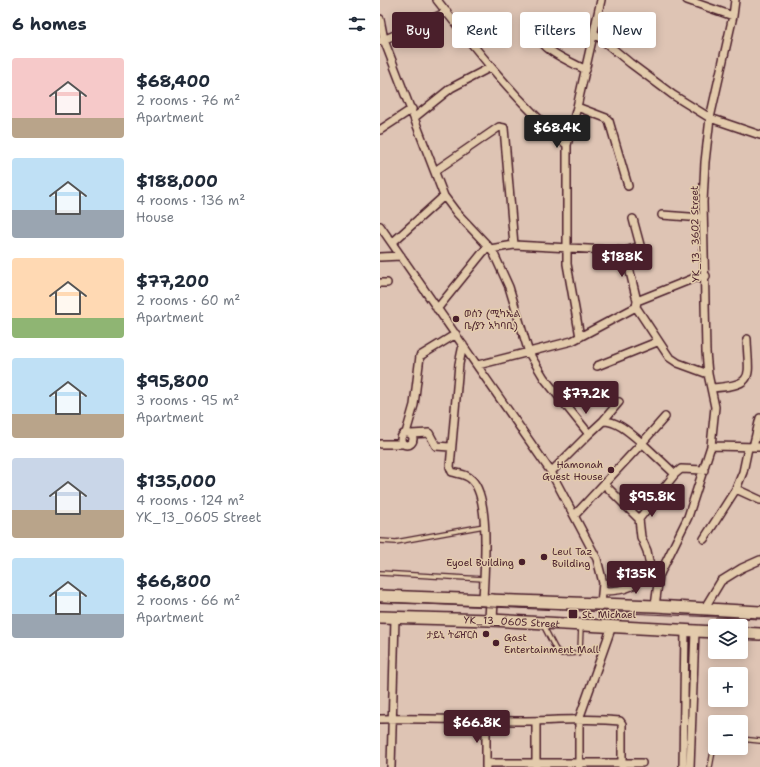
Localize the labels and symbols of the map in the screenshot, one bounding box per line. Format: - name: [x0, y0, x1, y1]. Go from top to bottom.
- pin: $68.4K: [524, 115, 590, 149]
- street label: YK_13_3602 Street: [688, 185, 702, 283]
- pin: $188K: [594, 244, 650, 278]
- place label: ወሰን (ሚካኤል ቤ/ያን አካባቢ): [464, 307, 521, 332]
- marker: ወሰን (ሚካኤል ቤ/ያን አካባቢ): [451, 314, 461, 324]
- pin: $77.2K: [553, 381, 619, 415]
- place label: Hamonah Guest House: [542, 458, 603, 483]
- marker: Hamonah Guest House: [606, 465, 616, 475]
- pin: $95.8K: [619, 484, 685, 518]
- place label: Leul Taz Building: [552, 545, 592, 570]
- marker: Leul Taz Building: [539, 552, 549, 562]
- place label: Eyoel Building: [446, 556, 514, 569]
- marker: Eyoel Building: [517, 557, 527, 567]
- pin: $135K: [608, 561, 664, 595]
- marker: St. Michael: [567, 608, 579, 620]
- place label: St. Michael: [582, 608, 636, 621]
- street label: YK_13_0605 Street: [463, 613, 561, 630]
- place label: ታይኒ ትሬዠርስ: [427, 628, 478, 641]
- marker: ታይኒ ትሬዠርስ: [481, 629, 491, 639]
- place label: Gast Entertainment Mall: [504, 631, 599, 656]
- marker: Gast Entertainment Mall: [491, 638, 501, 648]
- pin: $66.8K: [444, 710, 510, 744]

